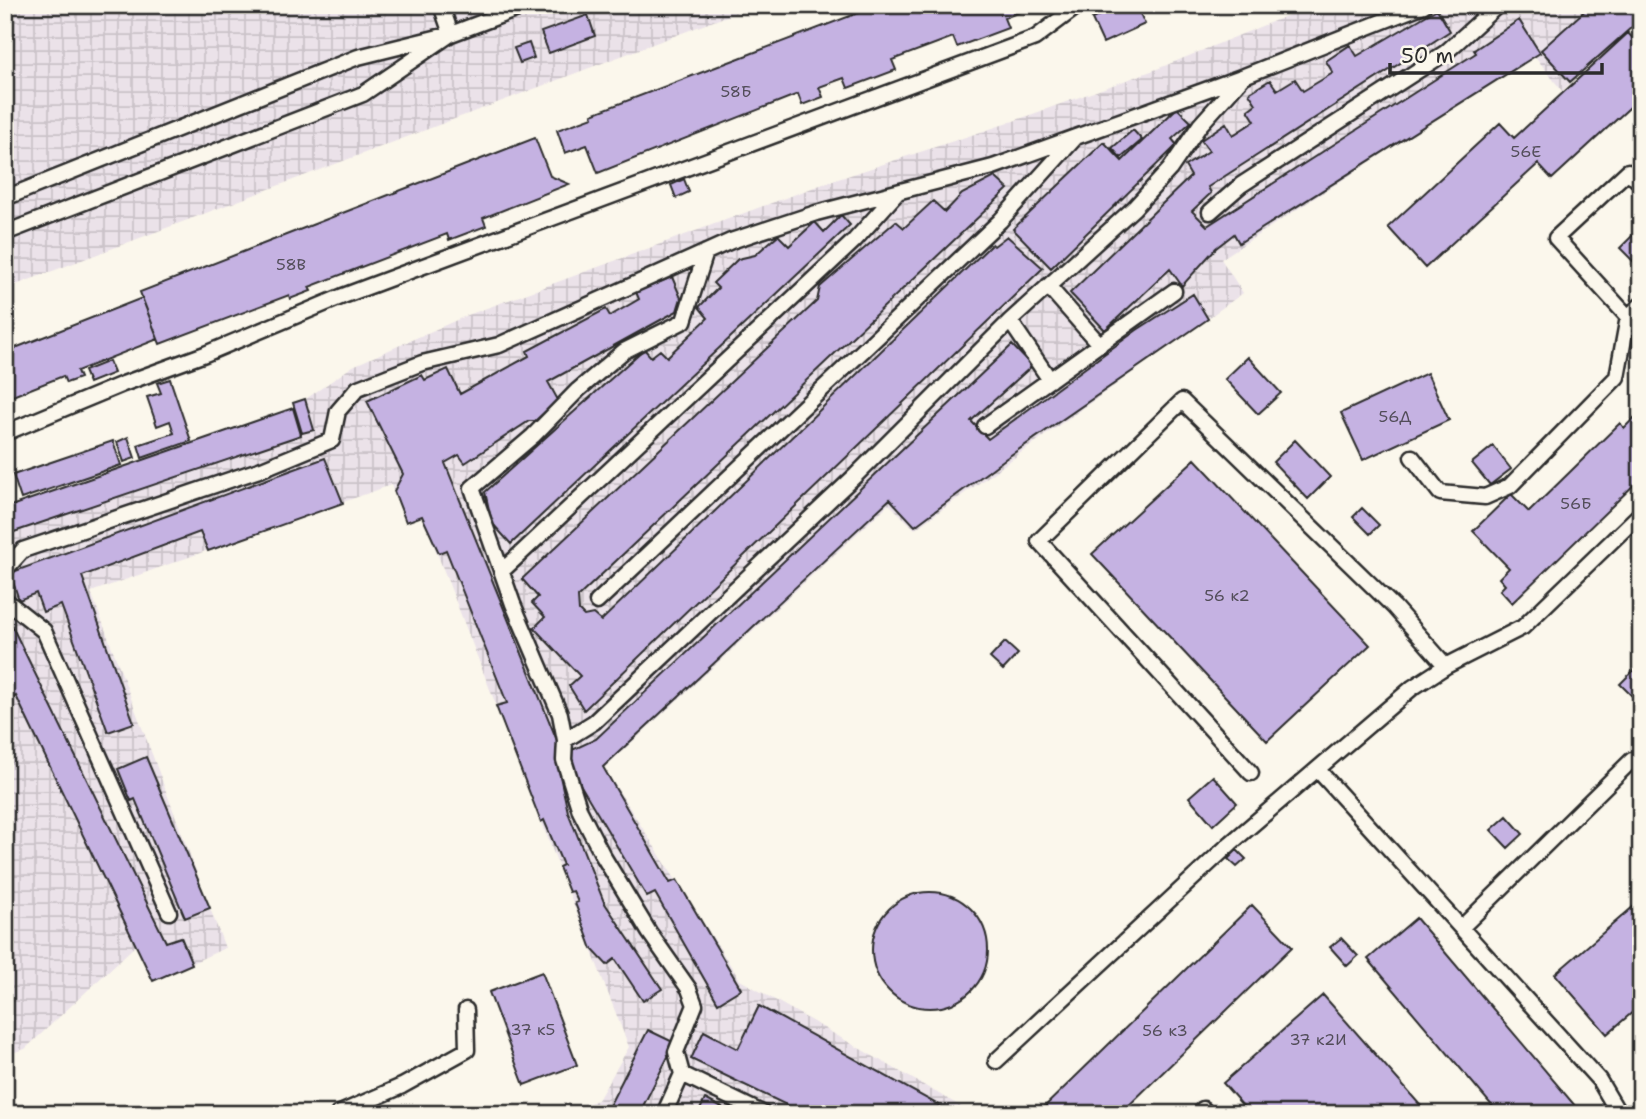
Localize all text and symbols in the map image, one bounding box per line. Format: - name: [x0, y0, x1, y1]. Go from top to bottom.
- scale bar: [1390, 32, 1602, 76]
- text: 50 m: [1401, 42, 1454, 70]
- house number: 58Б: [720, 81, 752, 102]
- house number: 56Е: [1511, 141, 1541, 162]
- house number: 58В: [276, 254, 306, 275]
- house number: 56Д: [1379, 406, 1411, 427]
- house number: 56Б: [1560, 493, 1592, 514]
- house number: 56 к2: [1204, 585, 1250, 606]
- house number: 37 к5: [511, 1019, 555, 1040]
- house number: 56 к3: [1142, 1020, 1188, 1041]
- house number: 37 к2И: [1289, 1029, 1347, 1050]

